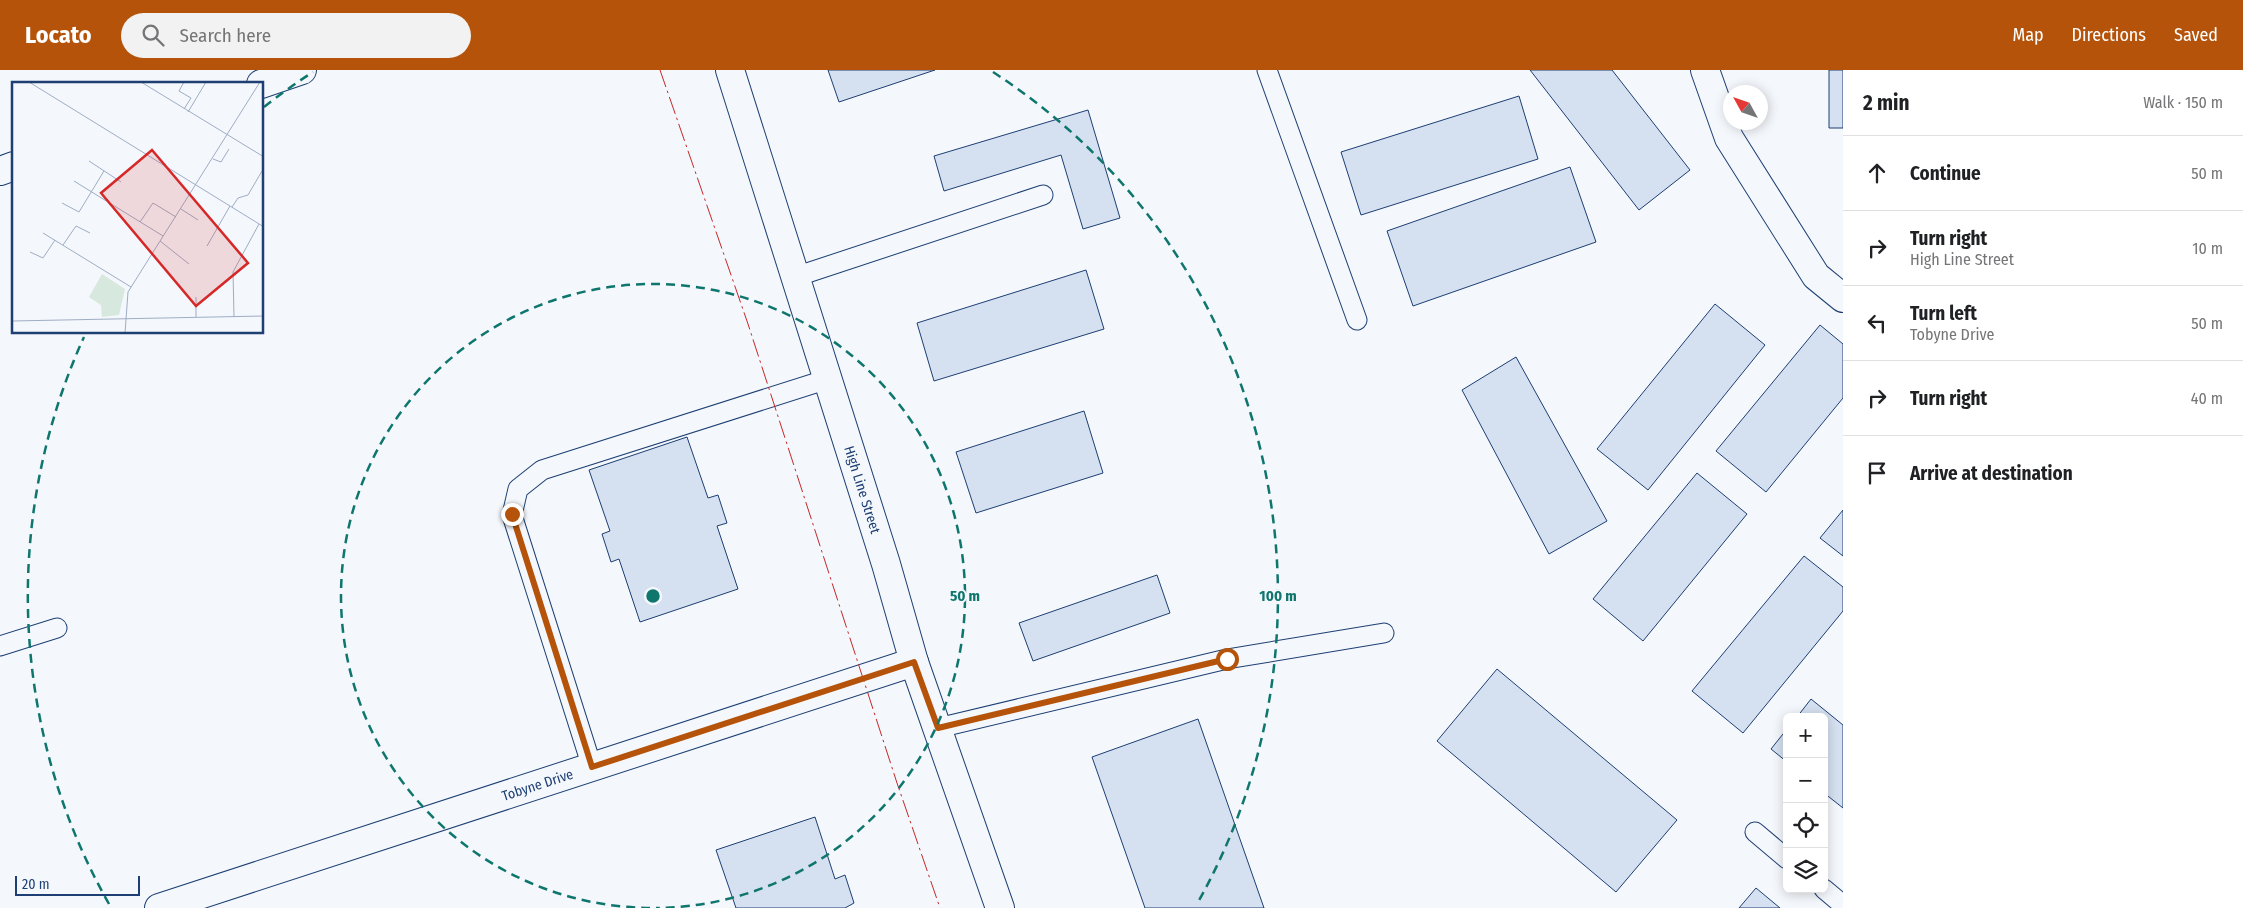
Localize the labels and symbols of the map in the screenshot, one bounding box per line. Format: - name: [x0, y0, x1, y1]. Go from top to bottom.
- inset map: [12, 82, 264, 334]
- north arrow: [1723, 85, 1768, 130]
- street label: High Line Street: [840, 444, 884, 536]
- route end: [501, 503, 524, 526]
- centre of rings: [644, 587, 662, 605]
- text: 50 m: [950, 587, 980, 605]
- text: 100 m: [1259, 587, 1297, 605]
- route start: [1216, 648, 1239, 671]
- street label: Tobyne Drive: [500, 766, 575, 805]
- scale bar: [15, 873, 140, 896]

